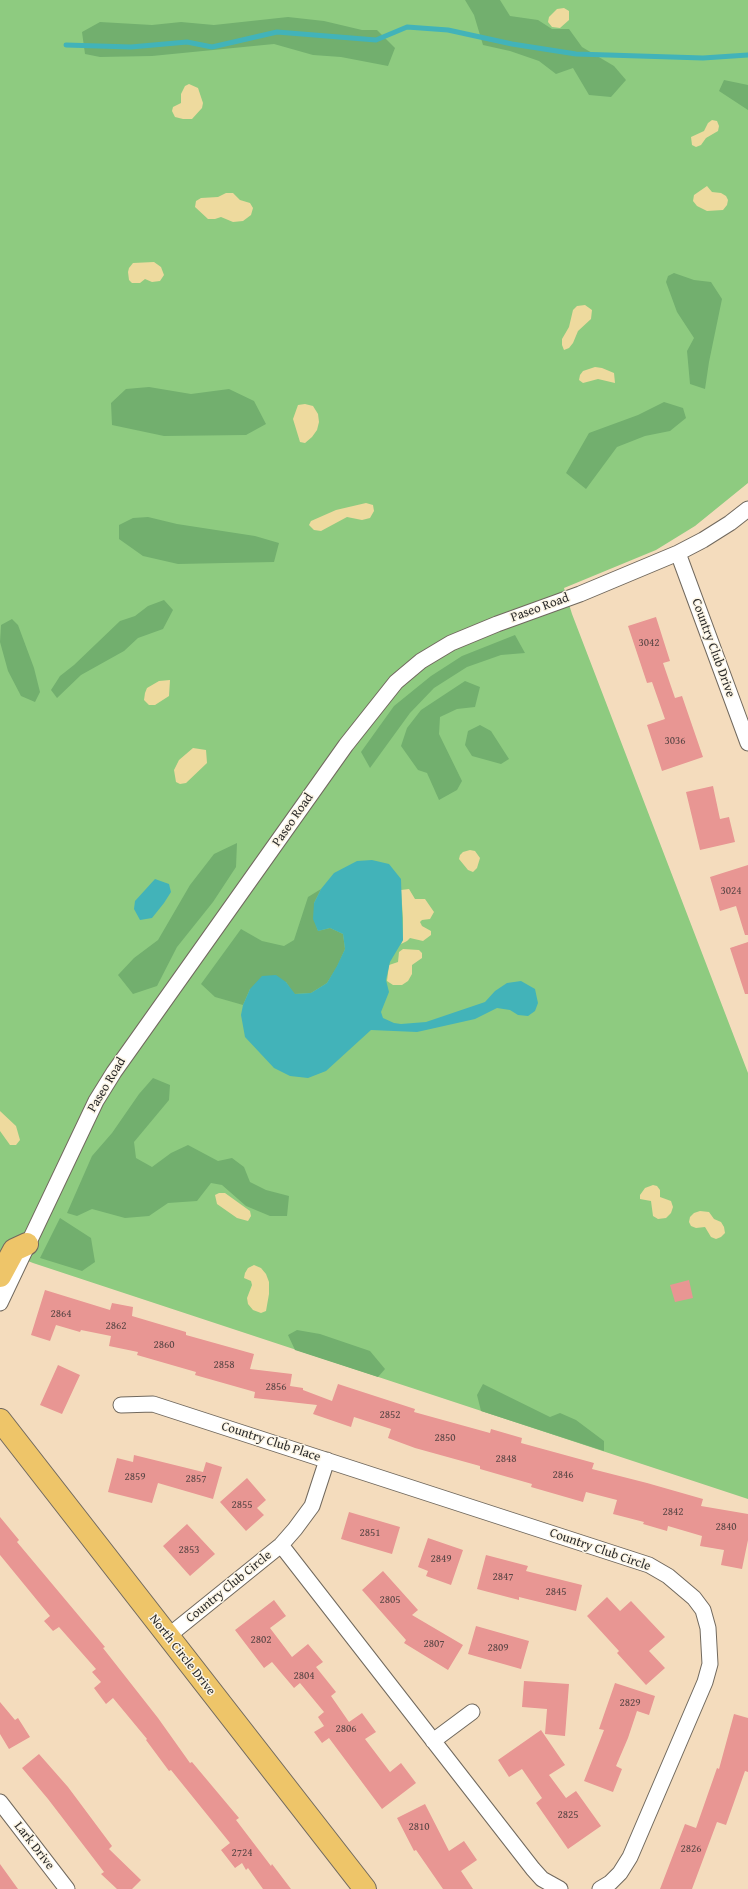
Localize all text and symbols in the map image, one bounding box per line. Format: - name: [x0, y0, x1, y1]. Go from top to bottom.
- street label: Paseo Road: [509, 590, 571, 626]
- street label: Country Club Drive: [688, 597, 738, 699]
- house number: 3042: [638, 636, 660, 650]
- house number: 3036: [664, 734, 686, 748]
- street label: Paseo Road: [269, 791, 317, 849]
- house number: 3024: [720, 884, 742, 898]
- street label: Paseo Road: [85, 1055, 129, 1115]
- house number: 2864: [50, 1307, 72, 1321]
- house number: 2862: [105, 1319, 127, 1333]
- house number: 2860: [153, 1338, 175, 1352]
- house number: 2858: [213, 1358, 235, 1372]
- house number: 2856: [265, 1380, 287, 1394]
- house number: 2852: [379, 1408, 401, 1422]
- street label: Country Club Place: [219, 1419, 323, 1465]
- house number: 2850: [434, 1431, 456, 1445]
- house number: 2848: [495, 1452, 517, 1466]
- house number: 2846: [552, 1468, 574, 1482]
- house number: 2859: [124, 1470, 146, 1484]
- house number: 2857: [185, 1472, 207, 1486]
- house number: 2855: [231, 1498, 253, 1512]
- house number: 2842: [662, 1505, 684, 1519]
- house number: 2840: [715, 1520, 737, 1534]
- street label: Country Club Circle: [547, 1525, 653, 1575]
- house number: 2851: [359, 1526, 381, 1540]
- house number: 2853: [178, 1543, 200, 1557]
- street label: Country Club Circle: [183, 1548, 275, 1626]
- house number: 2849: [430, 1552, 452, 1566]
- house number: 2847: [492, 1570, 514, 1584]
- house number: 2845: [545, 1585, 567, 1599]
- house number: 2805: [379, 1593, 401, 1607]
- street label: North Circle Drive: [146, 1611, 218, 1699]
- house number: 2802: [250, 1633, 272, 1647]
- house number: 2807: [423, 1637, 445, 1651]
- house number: 2809: [487, 1641, 509, 1655]
- house number: 2804: [293, 1669, 315, 1683]
- house number: 2829: [619, 1696, 641, 1710]
- house number: 2806: [335, 1722, 357, 1736]
- house number: 2825: [557, 1808, 579, 1822]
- street label: Lark Drive: [10, 1819, 58, 1873]
- house number: 2810: [408, 1820, 430, 1834]
- house number: 2826: [680, 1842, 702, 1856]
- house number: 2724: [231, 1846, 253, 1860]

